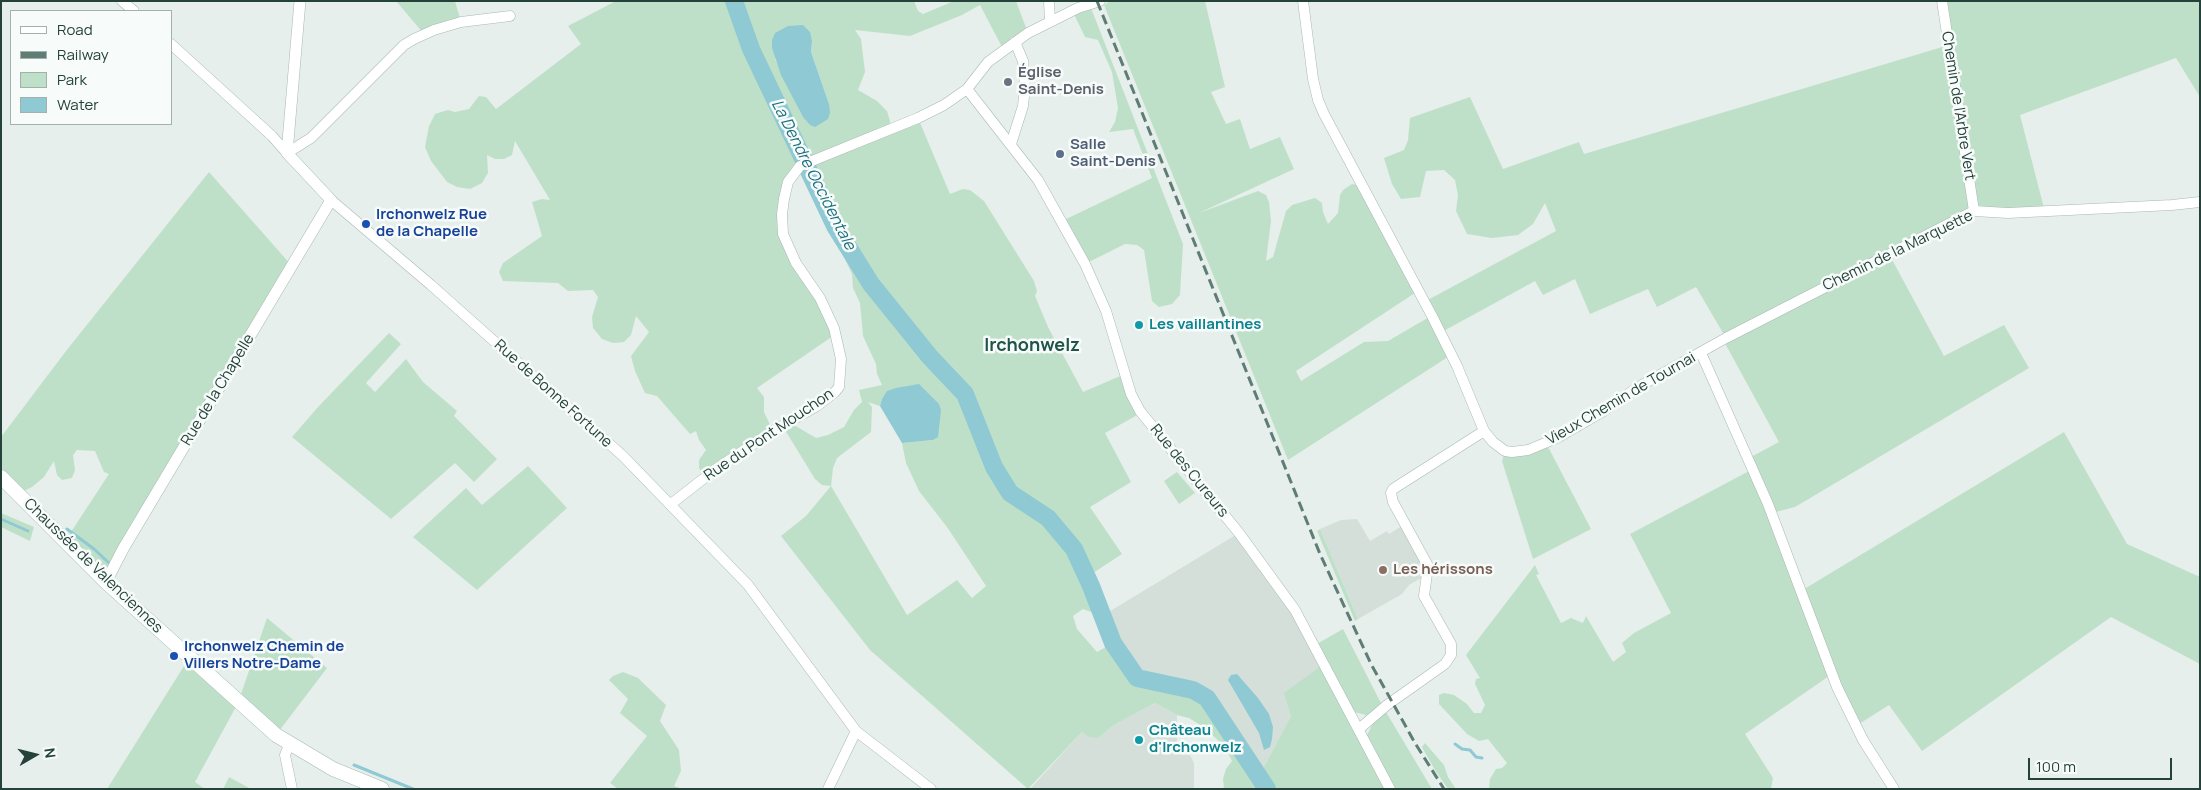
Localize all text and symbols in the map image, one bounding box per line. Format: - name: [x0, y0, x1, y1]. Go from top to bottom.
- legend: [10, 10, 172, 125]
- text: Road: [57, 19, 93, 40]
- street label: Chemin de l'Arbre Vert: [1937, 30, 1979, 182]
- text: Railway: [57, 44, 109, 65]
- place label: Église Saint-Denis: [1018, 64, 1104, 99]
- text: Park: [57, 69, 87, 90]
- marker: Église Saint-Denis: [1002, 76, 1014, 88]
- text: Water: [57, 94, 99, 115]
- water label: La Dendre Occidentale: [767, 97, 859, 253]
- place label: Salle Saint-Denis: [1070, 136, 1156, 171]
- marker: Salle Saint-Denis: [1054, 148, 1066, 160]
- place label: Irchonwelz Rue de la Chapelle: [376, 206, 487, 241]
- street label: Chemin de la Marquette: [1820, 207, 1976, 295]
- marker: Irchonwelz Rue de la Chapelle: [360, 218, 372, 230]
- place label: Les vaillantines: [1149, 316, 1261, 334]
- marker: Les vaillantines: [1133, 319, 1145, 331]
- street label: Rue de la Chapelle: [178, 331, 258, 449]
- district label: Irchonwelz: [984, 335, 1080, 357]
- street label: Rue de Bonne Fortune: [490, 336, 616, 452]
- street label: Vieux Chemin de Tournai: [1543, 349, 1699, 449]
- street label: Rue du Pont Mouchon: [701, 385, 837, 485]
- street label: Rue des Cureurs: [1146, 421, 1232, 521]
- street label: Chaussée de Valenciennes: [20, 495, 166, 637]
- place label: Les hérissons: [1393, 561, 1493, 579]
- marker: Les hérissons: [1377, 564, 1389, 576]
- place label: Irchonwelz Chemin de Villers Notre-Dame: [184, 638, 344, 673]
- marker: Irchonwelz Chemin de Villers Notre-Dame: [168, 650, 180, 662]
- place label: Château d'Irchonwelz: [1149, 722, 1242, 757]
- north arrow: [10, 730, 60, 780]
- marker: Château d'Irchonwelz: [1133, 734, 1145, 746]
- text: N: [40, 747, 60, 759]
- scale bar: [2031, 748, 2175, 780]
- text: 100 m: [2036, 756, 2076, 777]

